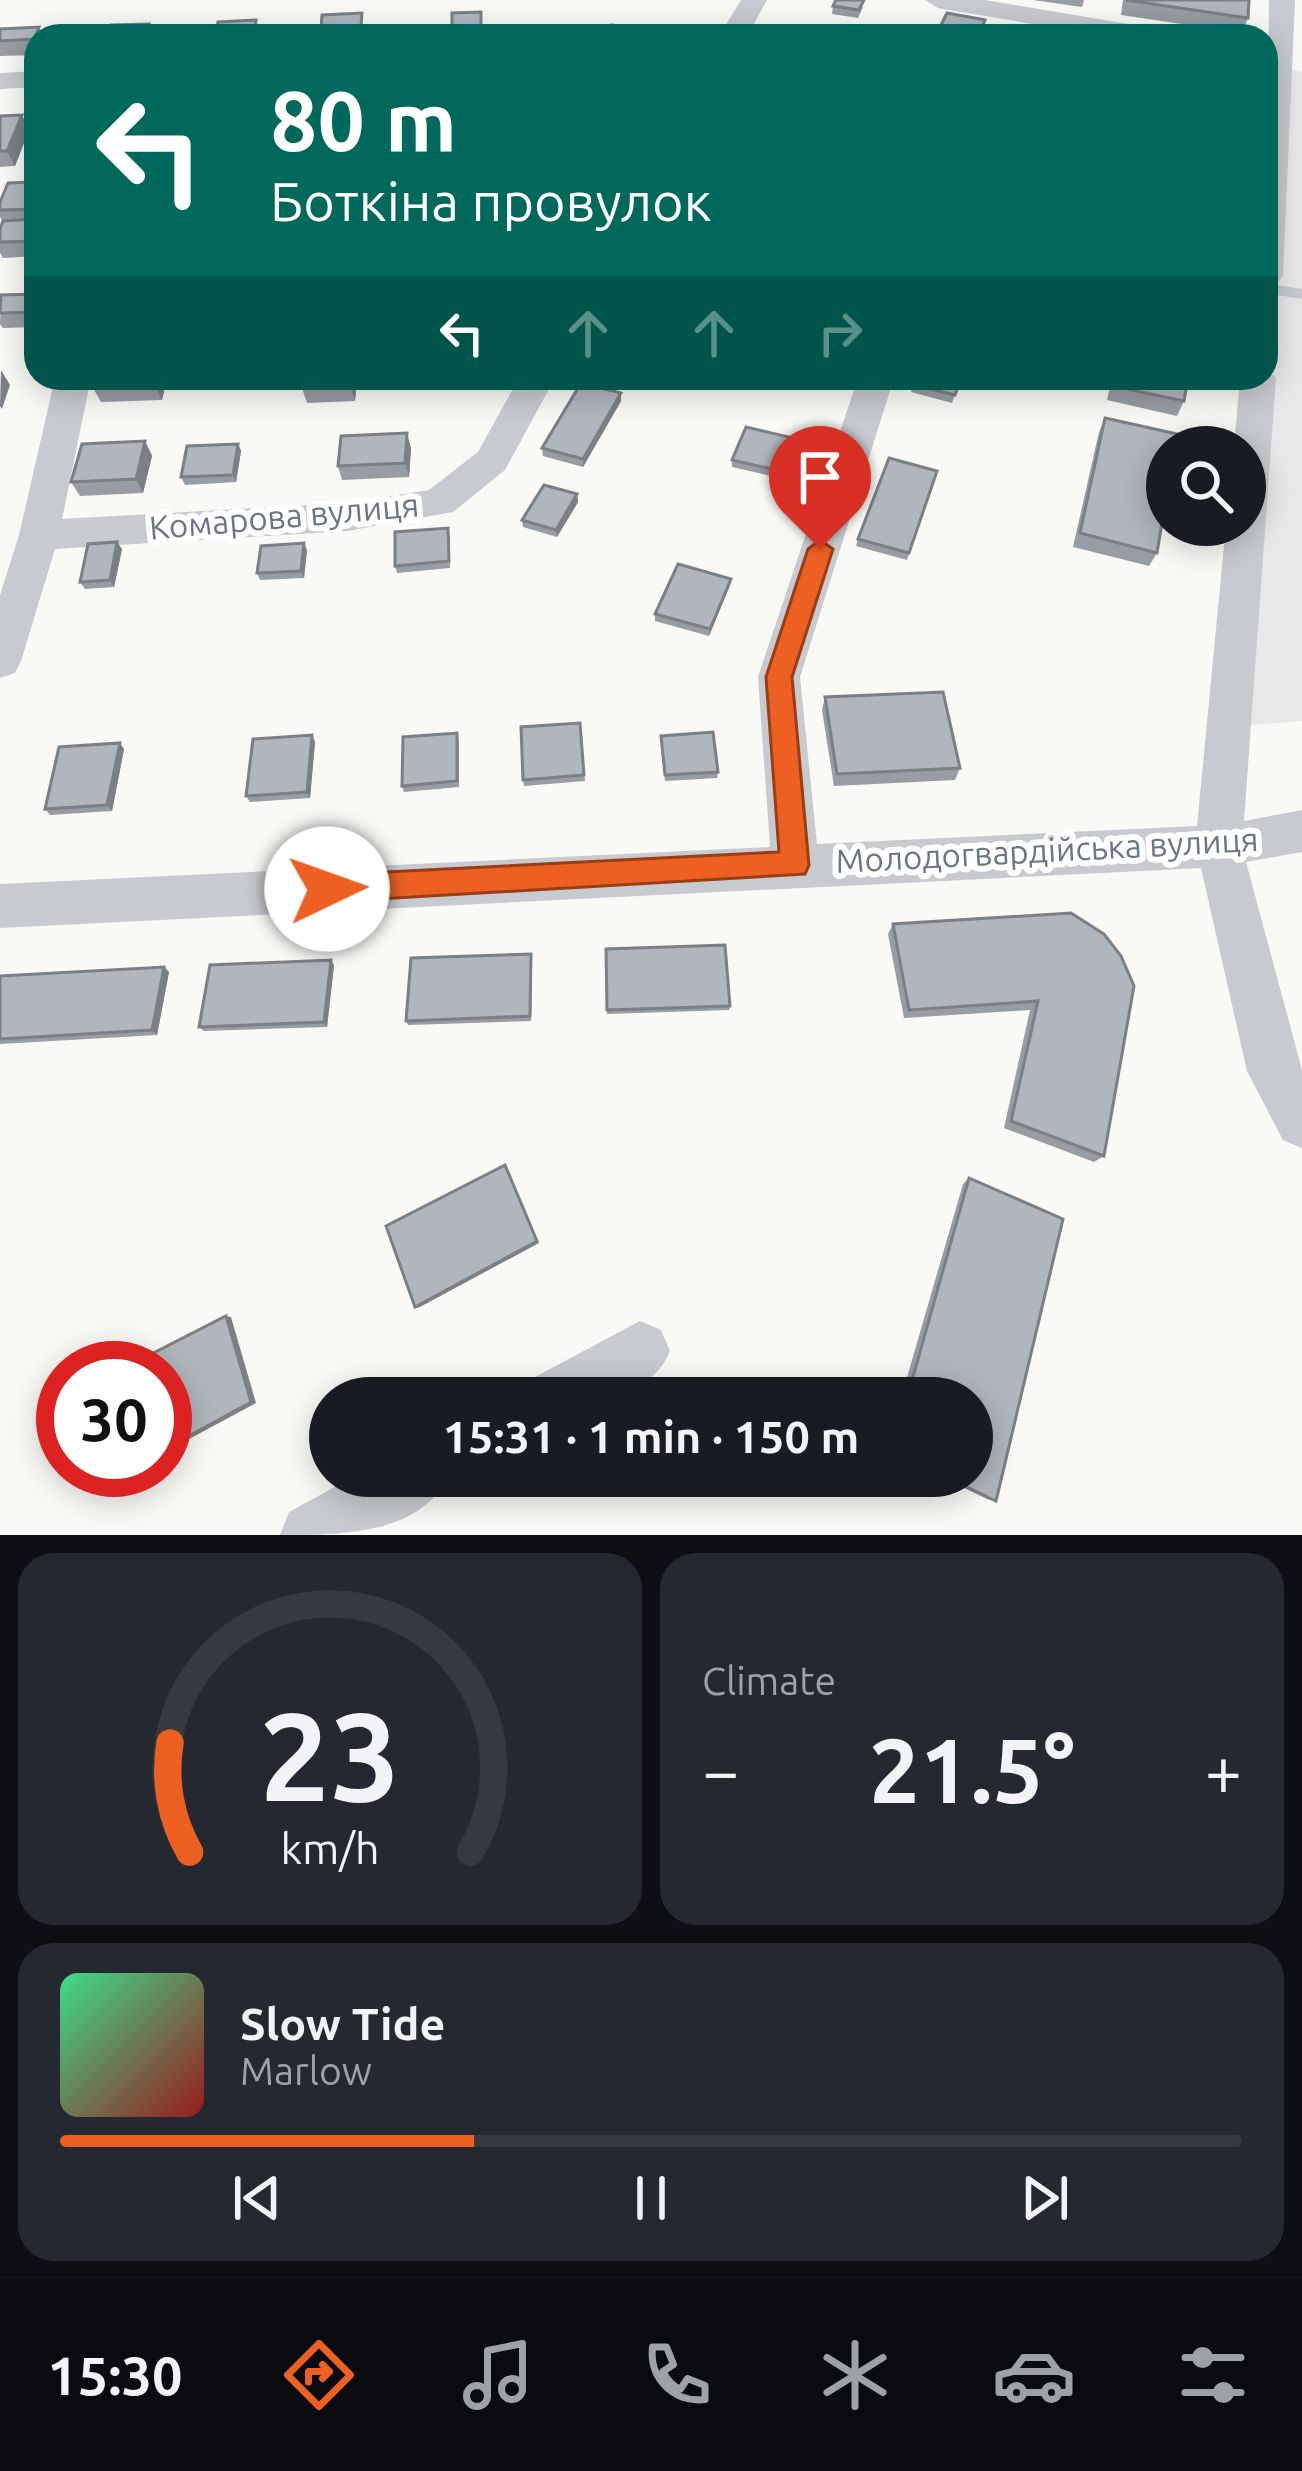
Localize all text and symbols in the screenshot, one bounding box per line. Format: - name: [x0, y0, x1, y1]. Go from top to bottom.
- icon: left: [72, 72, 228, 228]
- text: 80 m: [270, 73, 457, 167]
- text: Боткіна провулок: [270, 171, 712, 231]
- icon: left: [429, 300, 495, 366]
- icon: ahead: [555, 300, 621, 366]
- icon: ahead: [681, 300, 747, 366]
- icon: right: [807, 300, 873, 366]
- pin: [769, 426, 871, 549]
- map controls: [1146, 426, 1266, 546]
- button: search: [1146, 426, 1266, 546]
- icon: arrive: [787, 444, 853, 510]
- street label: Комарова вулиця: [148, 485, 420, 546]
- street label: Молодогвардійська вулиця: [835, 820, 1259, 879]
- position arrow: [264, 826, 390, 952]
- speed limit sign: 30: [36, 1341, 192, 1497]
- text: 15:31 · 1 min · 150 m: [443, 1411, 859, 1462]
- text: Climate: [702, 1659, 836, 1702]
- text: 23: [260, 1685, 400, 1825]
- text: 21.5°: [869, 1719, 1075, 1820]
- text: −: [702, 1733, 739, 1807]
- text: +: [1205, 1733, 1242, 1807]
- text: km/h: [280, 1824, 380, 1872]
- text: Slow Tide: [240, 1998, 445, 2049]
- text: Marlow: [240, 2049, 372, 2092]
- icon: previous: [224, 2165, 290, 2231]
- icon: pause: [618, 2165, 684, 2231]
- icon: next: [1012, 2165, 1078, 2231]
- icon: directions: [277, 2333, 361, 2417]
- icon: music: [456, 2333, 540, 2417]
- icon: phone: [635, 2333, 719, 2417]
- icon: climate: [813, 2333, 897, 2417]
- icon: car: [992, 2333, 1076, 2417]
- icon: filters: [1171, 2333, 1255, 2417]
- text: 15:30: [47, 2345, 182, 2405]

